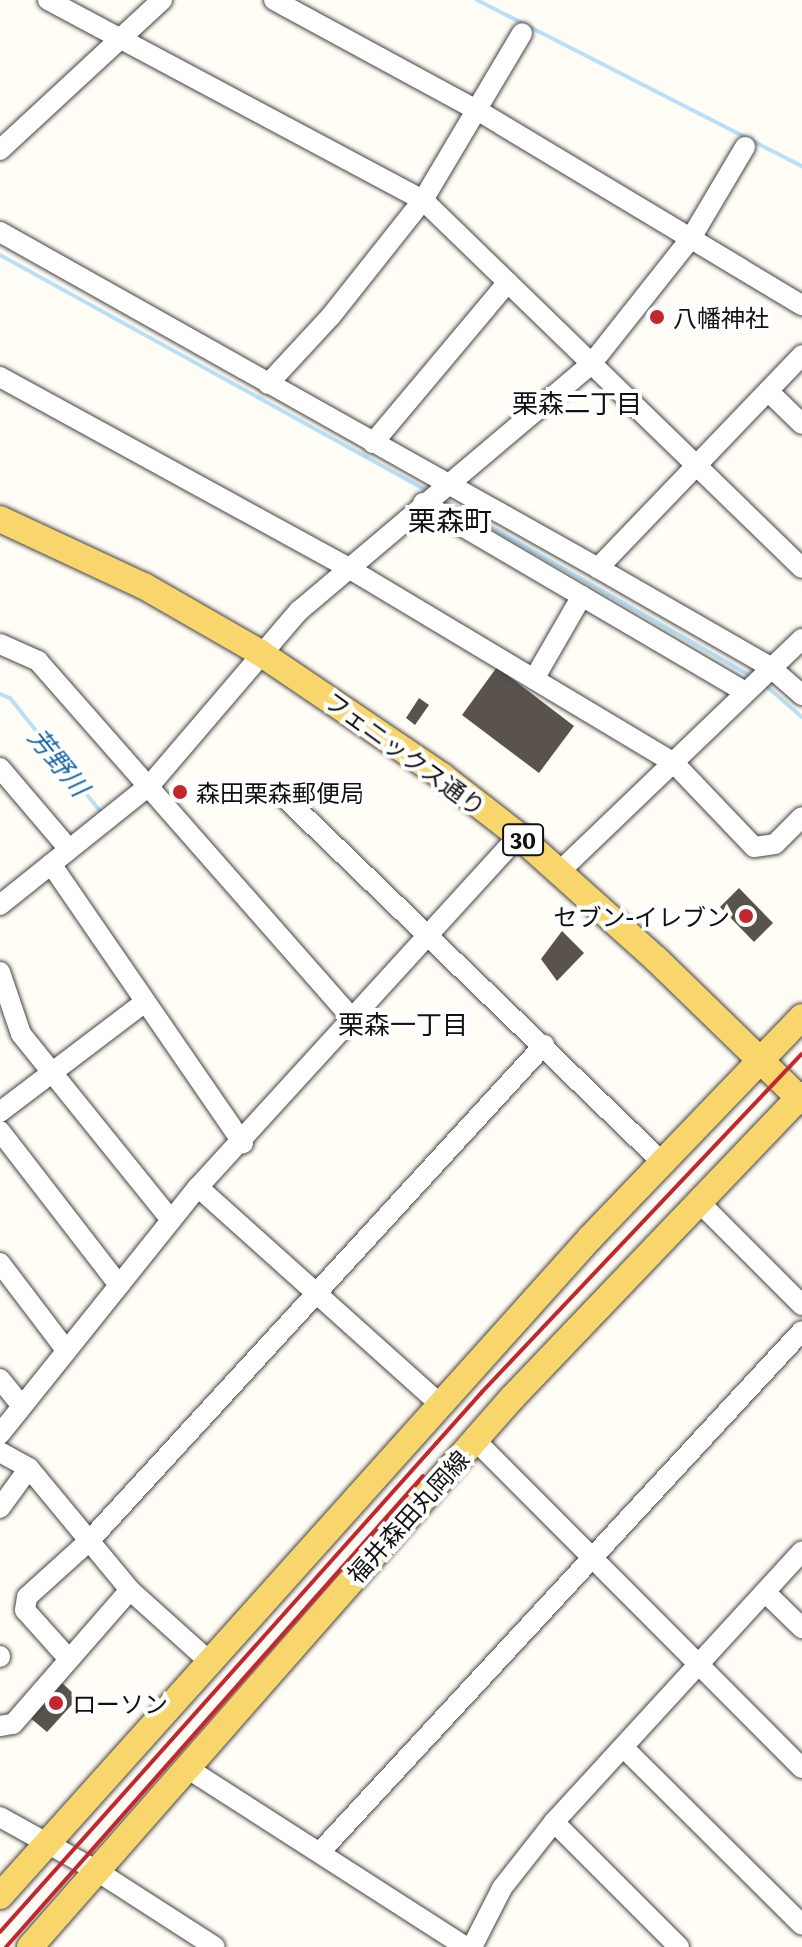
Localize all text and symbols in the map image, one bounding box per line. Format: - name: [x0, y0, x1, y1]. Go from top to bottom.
- place label: 八幡神社: [673, 303, 769, 331]
- marker: 八幡神社: [648, 308, 666, 326]
- district label: 栗森二丁目: [512, 386, 642, 418]
- district label: 栗森町: [408, 502, 492, 536]
- street label: フェニックス通り: [320, 685, 492, 821]
- water label: 芳野川: [23, 721, 97, 801]
- place label: 森田栗森郵便局: [196, 778, 364, 806]
- marker: 森田栗森郵便局: [171, 783, 189, 801]
- road number: 30: [501, 822, 545, 858]
- place label: セブン-イレブン: [554, 902, 730, 930]
- marker: セブン-イレブン: [737, 907, 755, 925]
- district label: 栗森一丁目: [338, 1007, 468, 1039]
- street label: 福井森田丸岡線: [340, 1444, 474, 1588]
- place label: ローソン: [72, 1689, 168, 1717]
- marker: ローソン: [47, 1694, 65, 1712]

